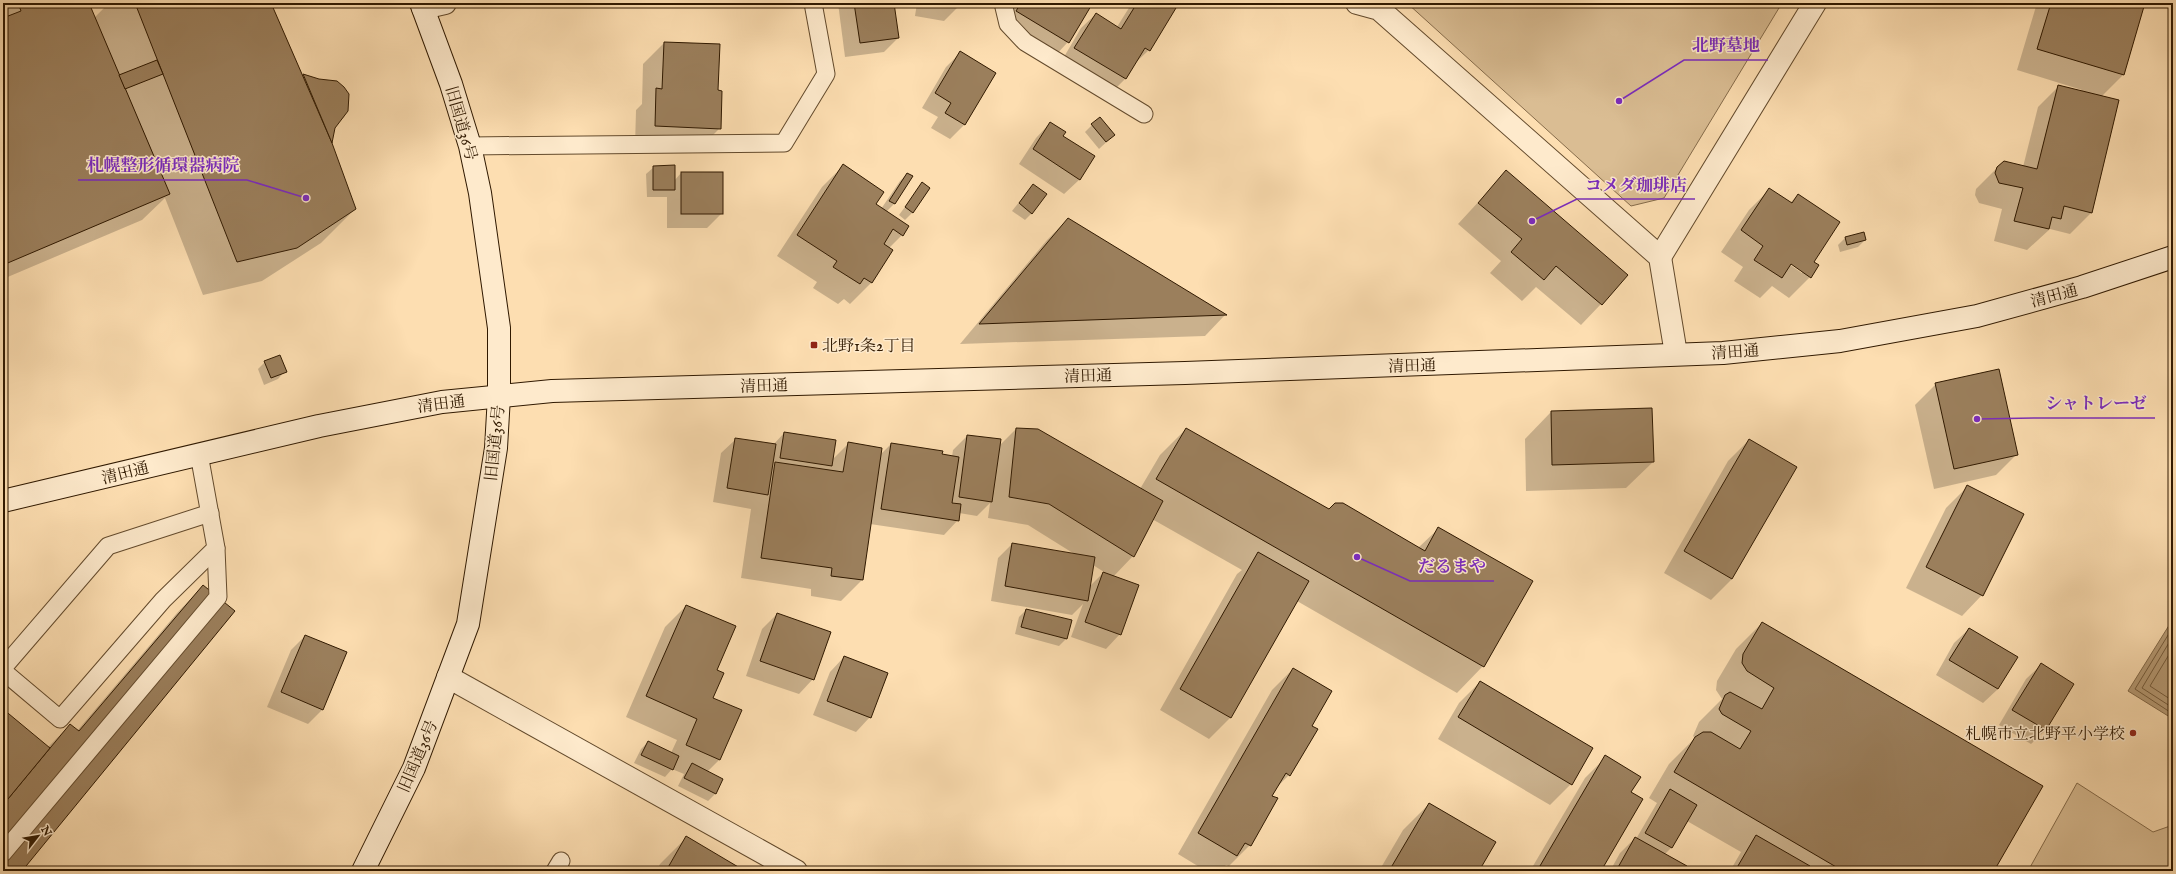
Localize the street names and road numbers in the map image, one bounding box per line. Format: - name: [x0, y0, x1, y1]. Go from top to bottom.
- street label: 旧国道36号: [440, 84, 480, 163]
- street label: 清田通: [2029, 281, 2080, 313]
- street label: 清田通: [1710, 341, 1760, 365]
- street label: 清田通: [1388, 356, 1436, 378]
- street label: 清田通: [1064, 366, 1112, 388]
- street label: 清田通: [740, 376, 788, 398]
- street label: 清田通: [416, 392, 466, 418]
- street label: 旧国道36号: [482, 404, 510, 482]
- street label: 清田通: [100, 458, 151, 489]
- street label: 旧国道36号: [395, 718, 443, 796]

